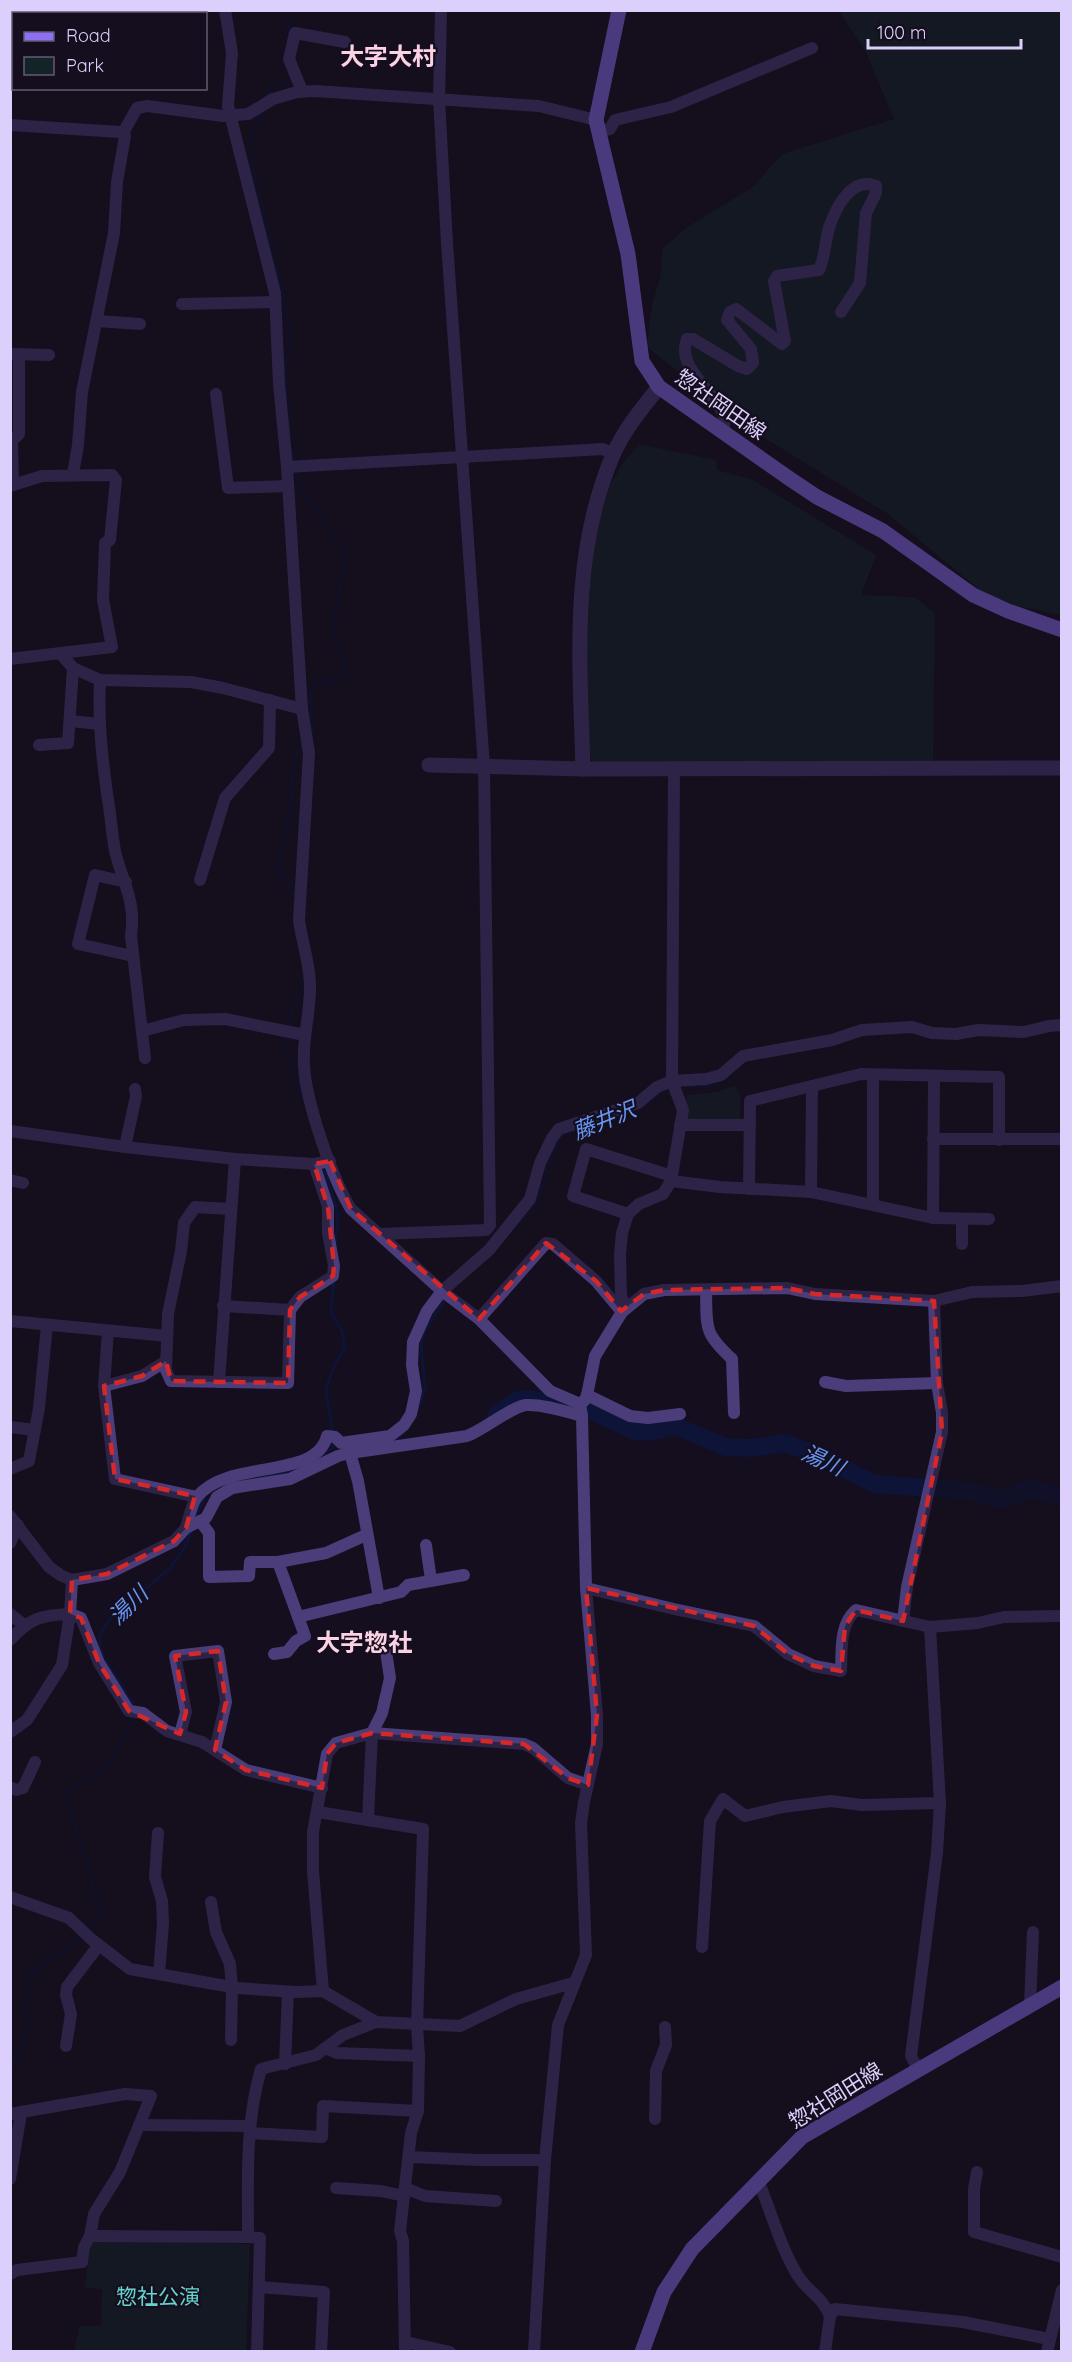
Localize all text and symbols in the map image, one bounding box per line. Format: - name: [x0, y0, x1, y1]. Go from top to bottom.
- legend: [12, 12, 207, 90]
- scale bar: [868, 12, 1021, 50]
- text: 100 m: [877, 21, 926, 44]
- text: Road: [66, 24, 111, 47]
- district label: 大字大村: [340, 41, 436, 71]
- text: Park: [66, 54, 104, 77]
- street label: 惣社岡田線: [671, 363, 771, 445]
- water label: 藤井沢: [568, 1094, 643, 1145]
- water label: 湯川: [797, 1438, 851, 1483]
- water label: 湯川: [102, 1578, 155, 1630]
- district label: 大字惣社: [316, 1627, 412, 1657]
- street label: 惣社岡田線: [784, 2056, 886, 2134]
- park label: 惣社公演: [116, 2283, 200, 2309]

